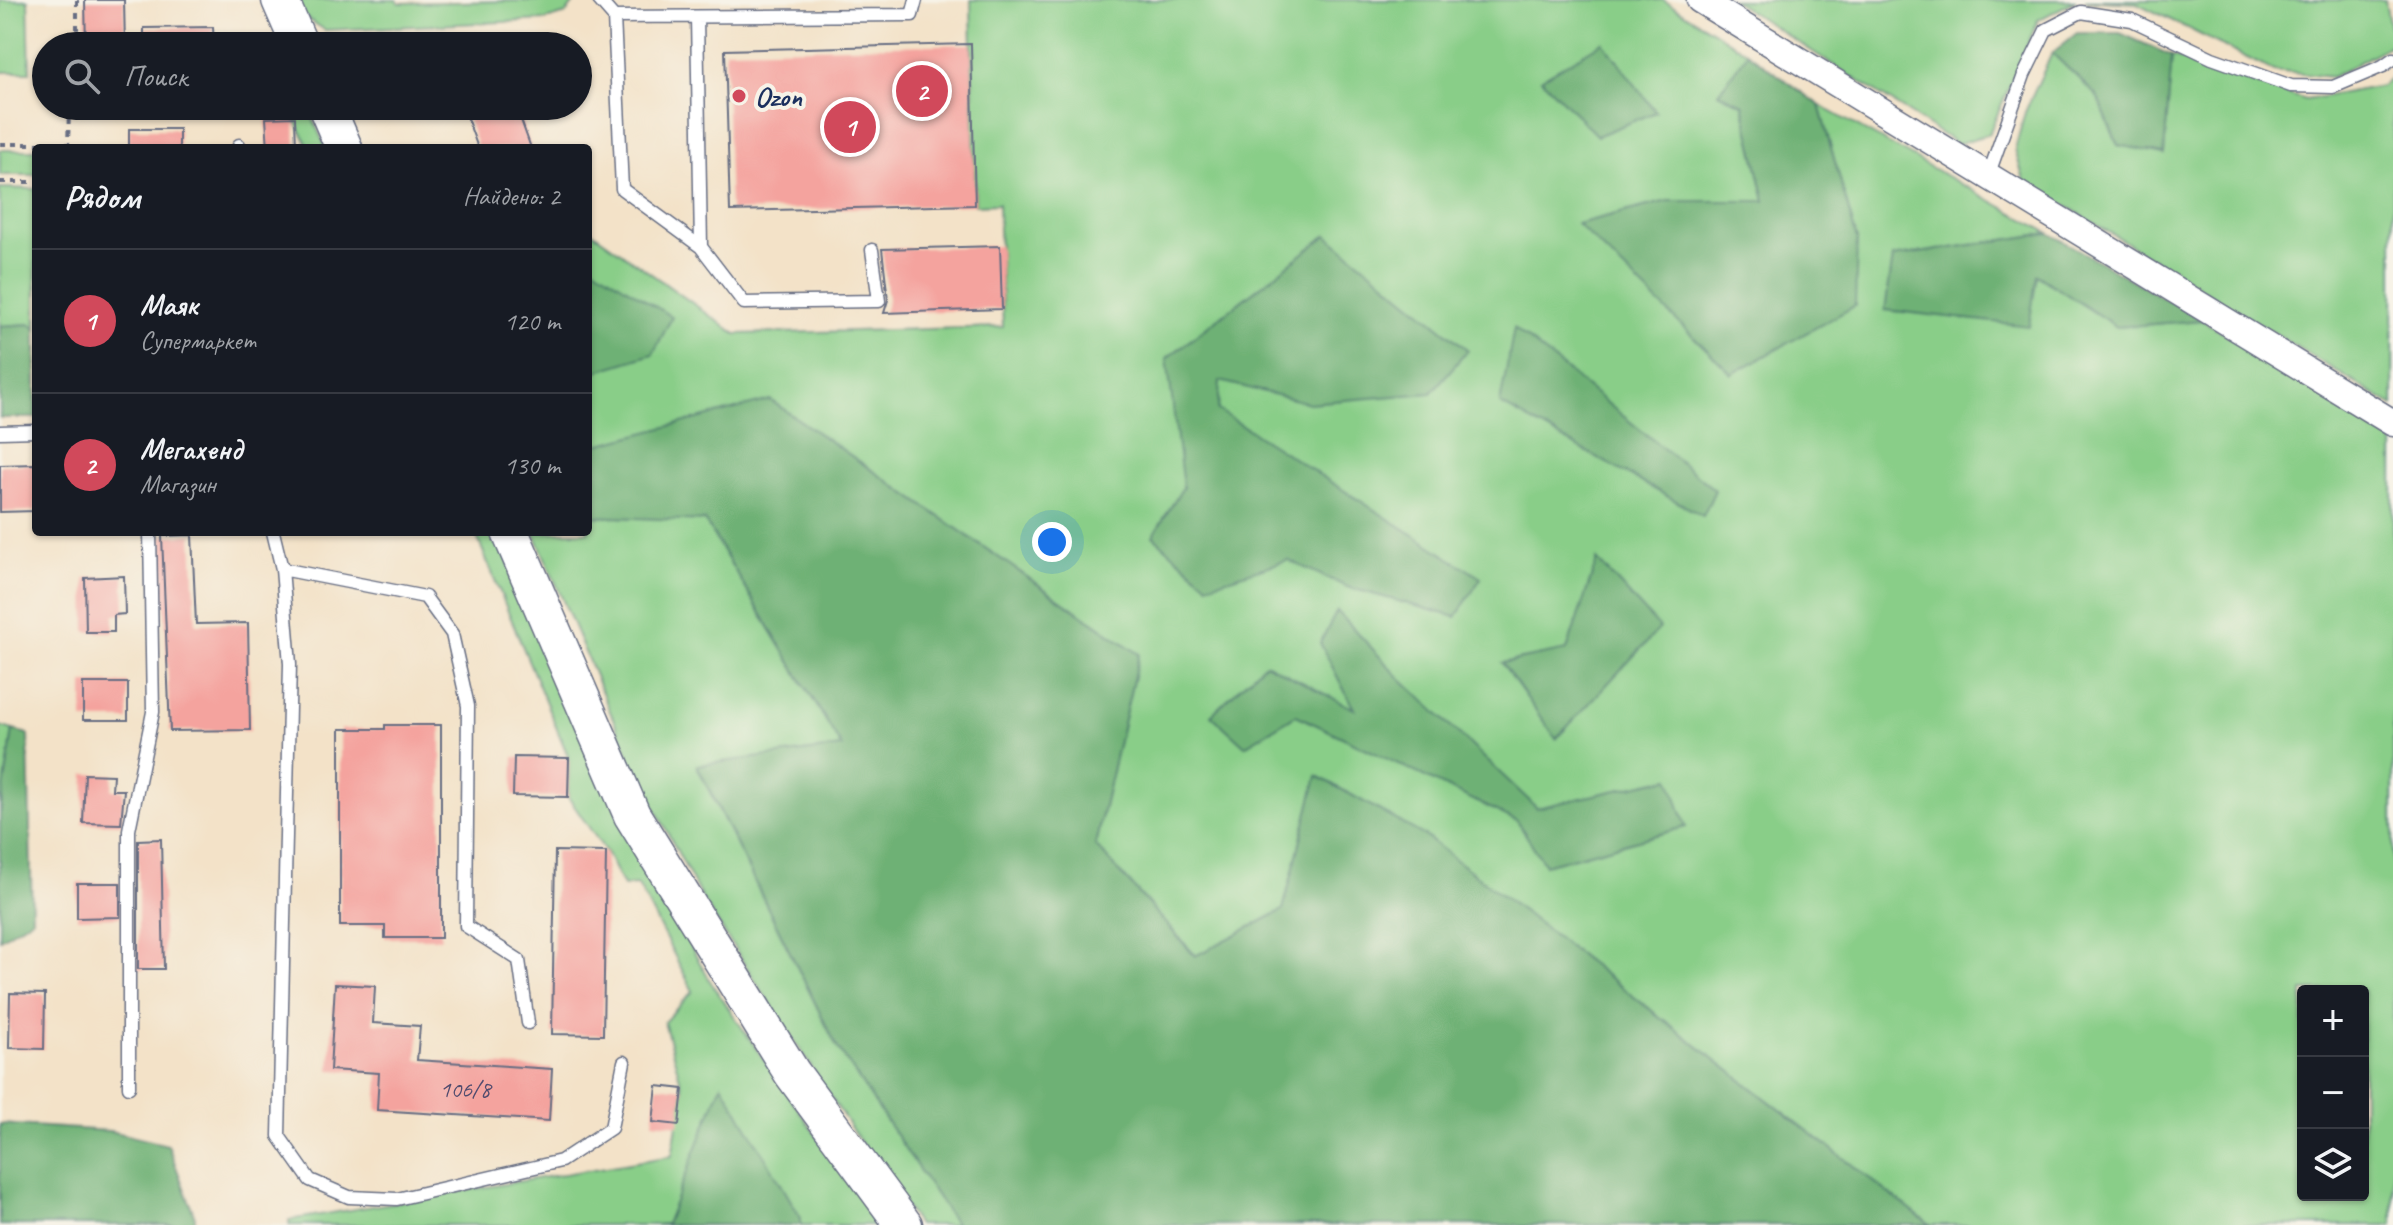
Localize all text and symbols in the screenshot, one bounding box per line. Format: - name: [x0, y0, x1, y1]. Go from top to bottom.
- search box: [32, 32, 592, 120]
- icon: search: [60, 54, 104, 98]
- text: Поиск: [124, 57, 187, 95]
- pin: 2: [896, 61, 948, 121]
- place label: Ozon: [755, 79, 803, 114]
- marker: Ozon: [730, 87, 748, 105]
- pin: 1: [824, 97, 876, 157]
- text: Рядом: [64, 175, 140, 218]
- text: Найдено: 2: [463, 180, 560, 213]
- text: Маяк: [140, 286, 198, 324]
- text: 1: [84, 305, 96, 338]
- text: 120 m: [504, 305, 560, 338]
- text: Супермаркет: [140, 324, 256, 357]
- text: Мегахенд: [140, 430, 242, 468]
- text: 2: [84, 449, 96, 482]
- text: 130 m: [504, 449, 560, 482]
- text: Магазин: [140, 468, 216, 501]
- your location: [1032, 522, 1072, 562]
- map controls: [2297, 985, 2369, 1201]
- button: +: [2297, 985, 2369, 1057]
- button: −: [2297, 1057, 2369, 1129]
- house number: 106/8: [439, 1074, 493, 1104]
- button: layers: [2297, 1129, 2369, 1201]

